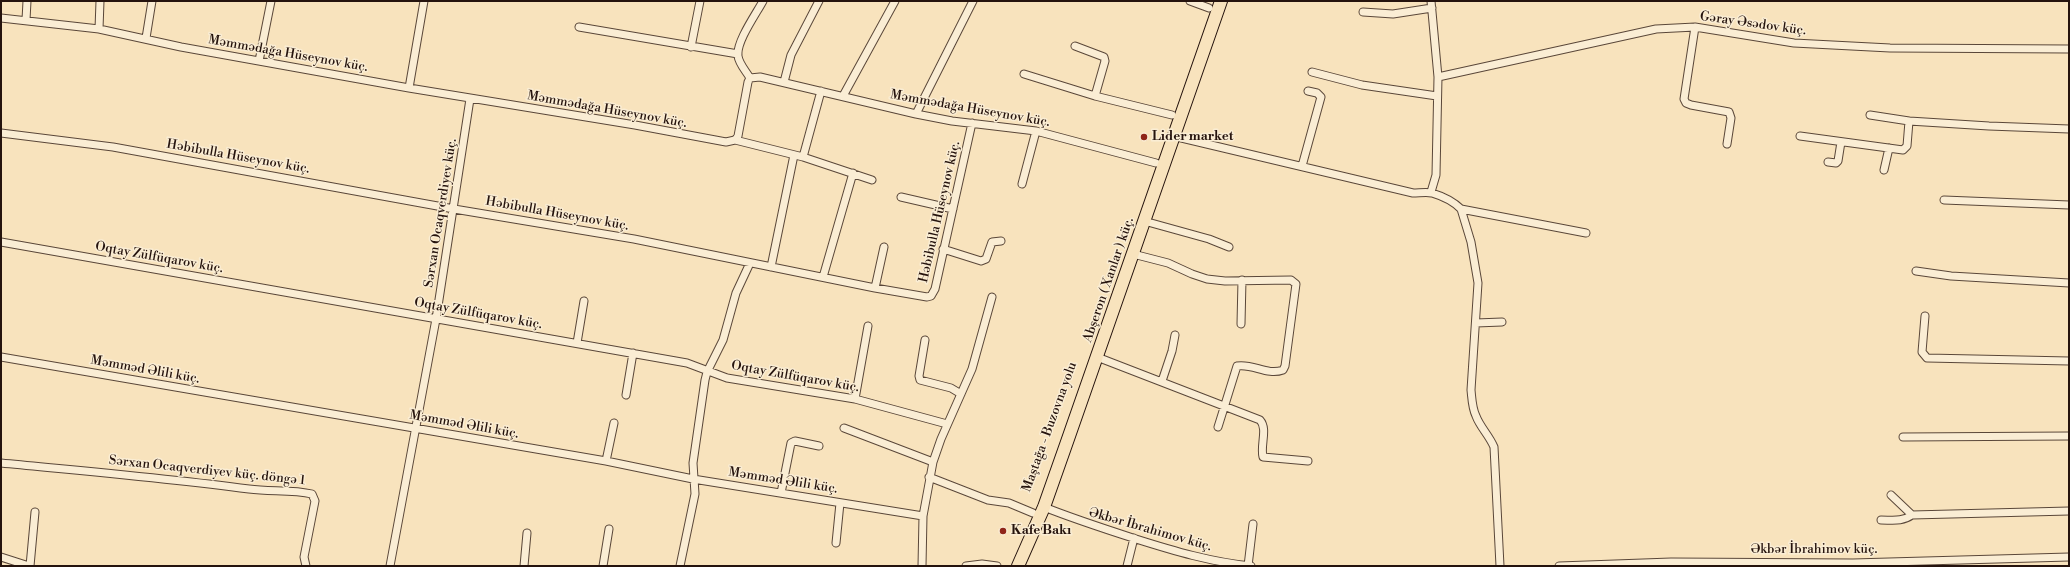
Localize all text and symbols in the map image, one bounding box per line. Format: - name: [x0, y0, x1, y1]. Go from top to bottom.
- street label: Gəray Əsədov küç.: [1699, 9, 1807, 39]
- street label: Məmmədağa Hüseynov küç.: [207, 32, 369, 76]
- street label: Məmmədağa Hüseynov küç.: [889, 87, 1051, 131]
- street label: Məmmədağa Hüseynov küç.: [526, 88, 688, 132]
- place label: Lider market: [1152, 129, 1233, 145]
- marker: Lider market: [1139, 132, 1149, 142]
- street label: Həbibulla Hüseynov küç.: [165, 137, 311, 177]
- street label: Sərxan Ocaqverdiyev küç.: [422, 137, 460, 289]
- street label: Həbibulla Hüseynov küç.: [916, 140, 964, 284]
- street label: Həbibulla Hüseynov küç.: [484, 194, 630, 234]
- street label: Abşeron ( Xanlar ) küç.: [1080, 215, 1138, 345]
- street label: Oqtay Zülfüqarov küç.: [94, 239, 224, 277]
- street label: Oqtay Zülfüqarov küç.: [413, 295, 543, 333]
- street label: Məmməd Əlili küç.: [89, 353, 201, 387]
- street label: Oqtay Zülfüqarov küç.: [730, 358, 860, 396]
- street label: Maştağa - Buzovna yolu: [1019, 360, 1081, 494]
- street label: Məmməd Əlili küç.: [408, 408, 520, 442]
- street label: Sərxan Ocaqverdiyev küç. döngə 1: [108, 453, 306, 489]
- street label: Məmməd Əlili küç.: [727, 465, 839, 497]
- street label: Əkbər İbrahimov küç.: [1087, 505, 1213, 555]
- place label: Kafe Bakı: [1011, 523, 1071, 539]
- marker: Kafe Bakı: [998, 526, 1008, 536]
- street label: Əkbər İbrahimov küç.: [1750, 542, 1878, 558]

